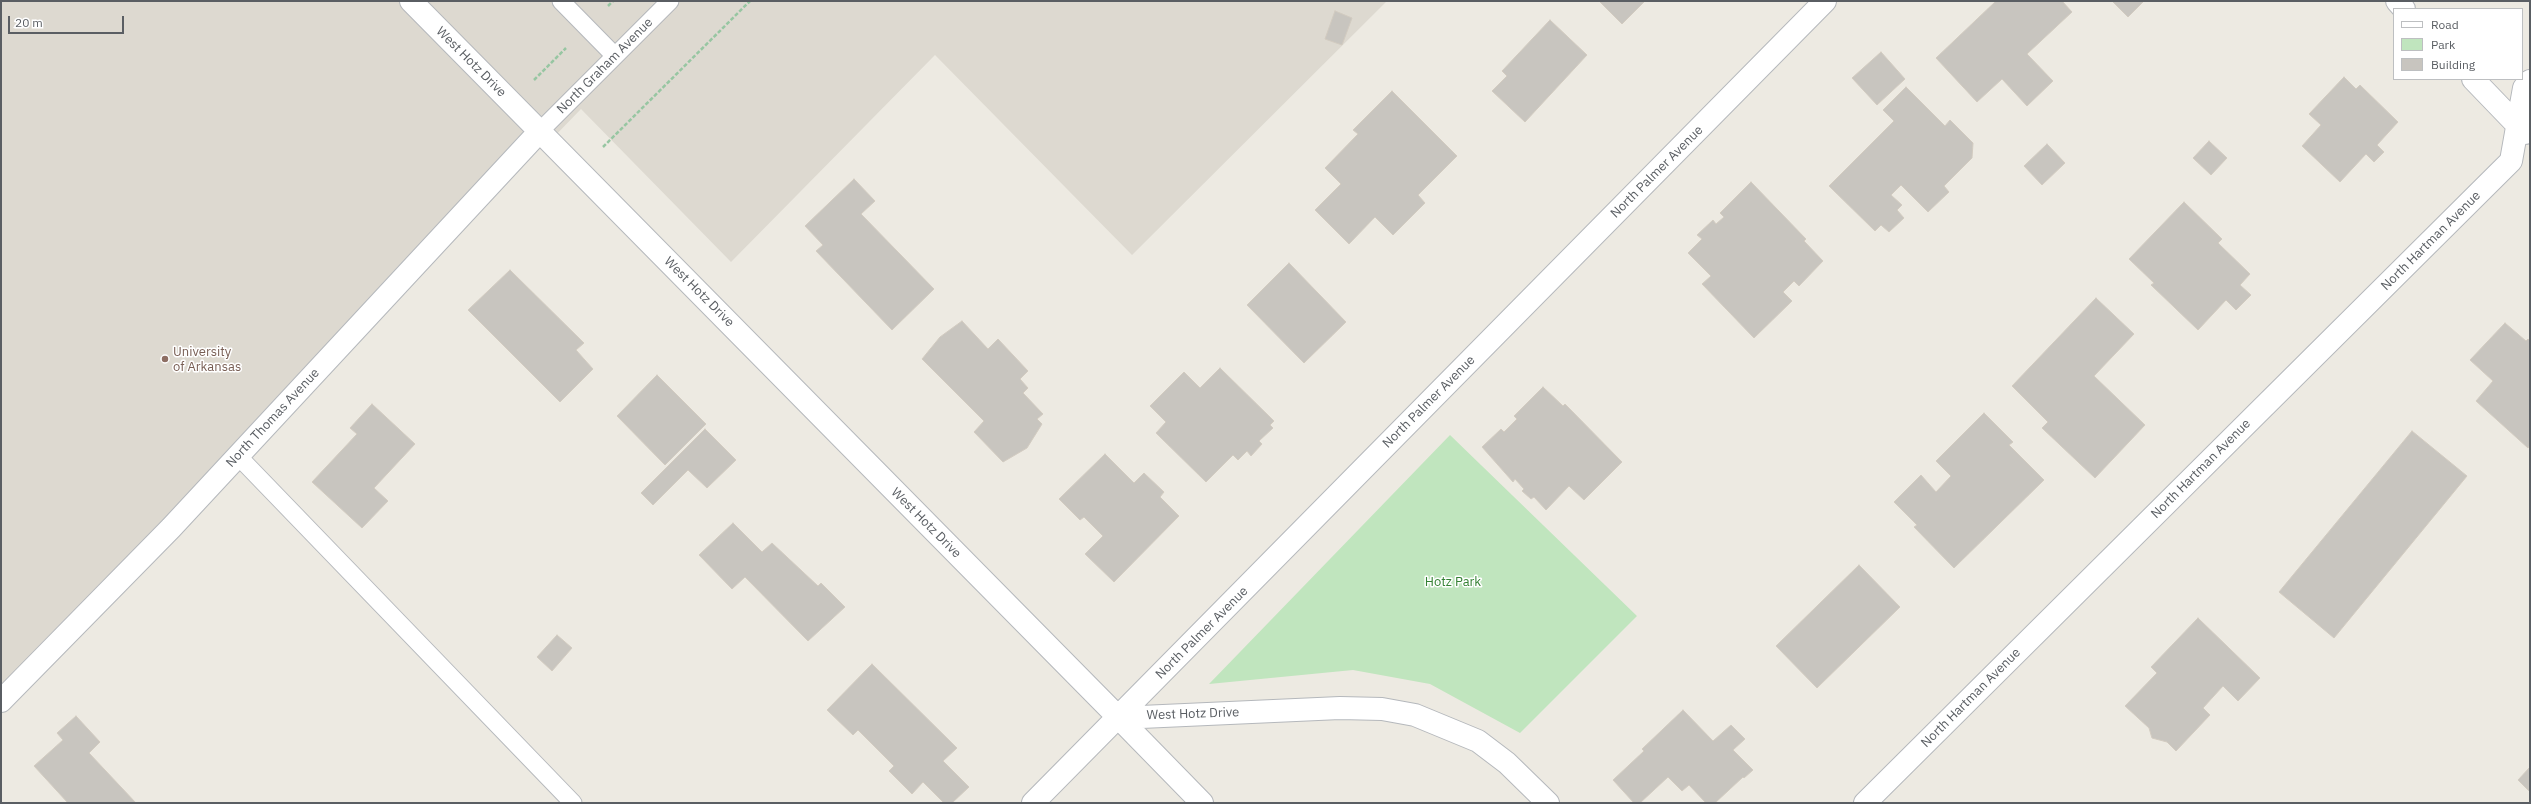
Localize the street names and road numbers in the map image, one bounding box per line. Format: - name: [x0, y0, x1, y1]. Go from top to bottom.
- street label: North Graham Avenue: [554, 15, 656, 117]
- street label: West Hotz Drive: [433, 24, 509, 100]
- street label: North Palmer Avenue: [1608, 123, 1706, 221]
- street label: North Hartman Avenue: [2378, 188, 2484, 294]
- street label: West Hotz Drive: [661, 254, 737, 330]
- street label: North Palmer Avenue: [1380, 353, 1478, 451]
- street label: North Thomas Avenue: [223, 365, 323, 471]
- street label: North Hartman Avenue: [2148, 416, 2254, 522]
- street label: West Hotz Drive: [888, 485, 964, 561]
- street label: North Palmer Avenue: [1153, 584, 1251, 682]
- street label: North Hartman Avenue: [1918, 645, 2024, 751]
- street label: West Hotz Drive: [1146, 705, 1240, 723]

